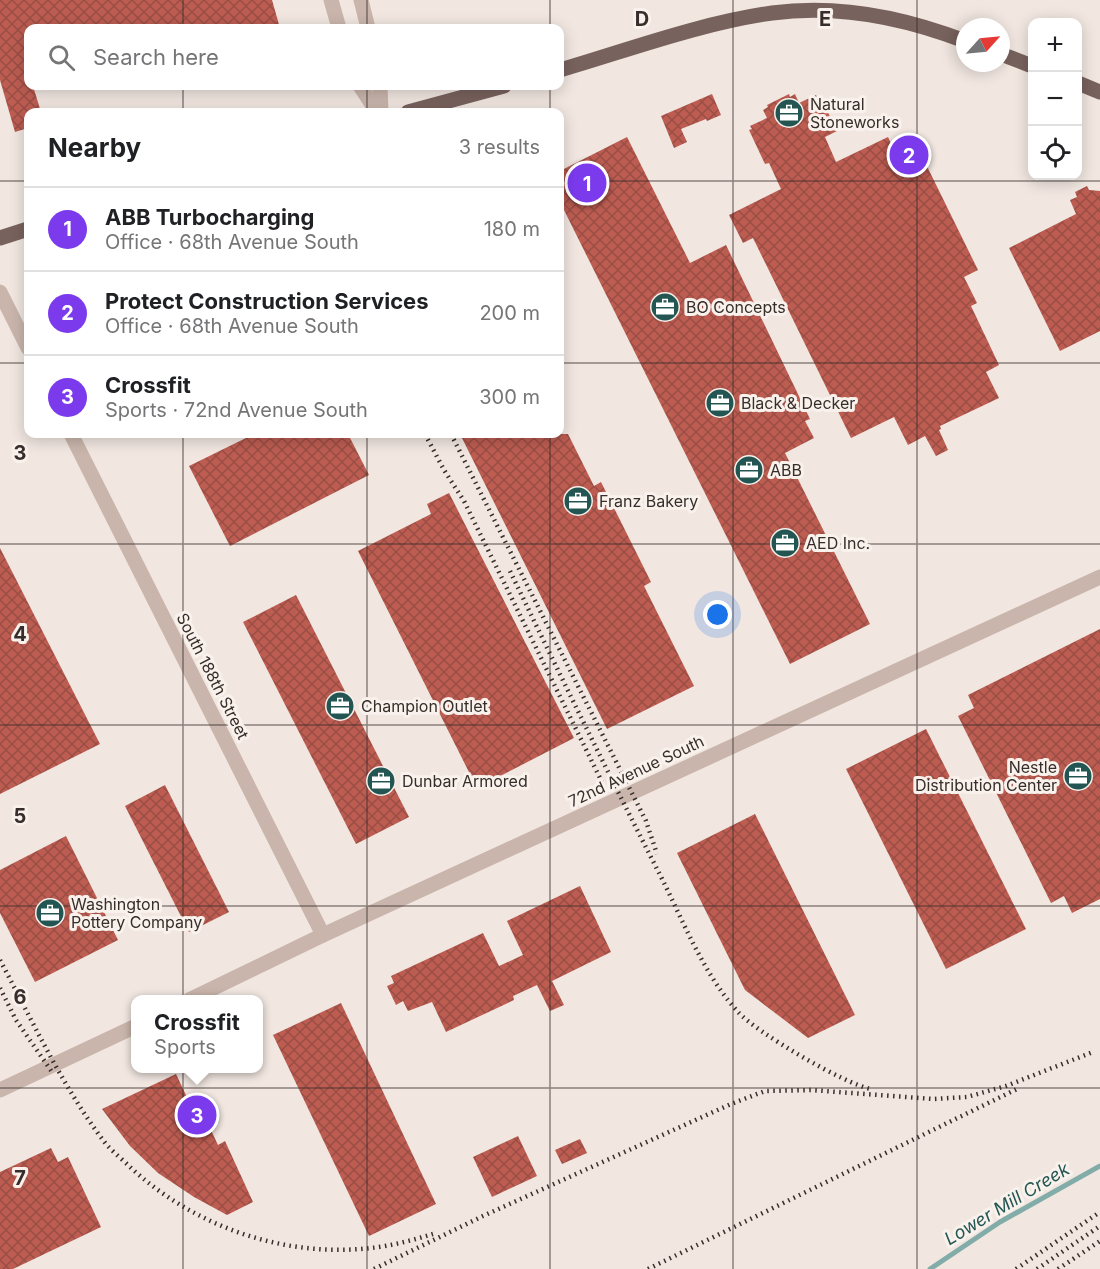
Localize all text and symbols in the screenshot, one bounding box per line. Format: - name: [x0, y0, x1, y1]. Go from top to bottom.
- text: D: [635, 7, 649, 31]
- text: E: [819, 7, 831, 31]
- north arrow: [956, 18, 1010, 72]
- map controls: [1028, 18, 1082, 180]
- button: +: [1028, 18, 1082, 72]
- search box: [24, 24, 564, 90]
- icon: search: [45, 41, 78, 74]
- text: Search here: [93, 44, 219, 70]
- button: −: [1028, 72, 1082, 126]
- place label: Natural Stoneworks: [810, 94, 899, 132]
- office icon: Natural Stoneworks: [773, 97, 805, 129]
- button: locate: [1028, 126, 1082, 180]
- text: Nearby: [48, 132, 141, 163]
- pin: 2: [890, 132, 928, 178]
- text: 3 results: [459, 135, 540, 159]
- pin: 1: [568, 160, 606, 206]
- text: ABB Turbocharging: [105, 204, 314, 230]
- text: 1: [63, 217, 72, 241]
- text: 180 m: [484, 217, 540, 241]
- text: Office · 68th Avenue South: [105, 230, 359, 254]
- text: Protect Construction Services: [105, 288, 429, 314]
- office icon: BO Concepts: [649, 291, 681, 323]
- place label: BO Concepts: [686, 297, 786, 317]
- text: 2: [61, 301, 74, 325]
- text: 200 m: [479, 301, 540, 325]
- text: Office · 68th Avenue South: [105, 314, 359, 338]
- text: Crossfit: [105, 372, 191, 398]
- text: 3: [61, 385, 74, 409]
- text: 300 m: [479, 385, 540, 409]
- office icon: Black & Decker: [704, 387, 736, 419]
- place label: Black & Decker: [741, 393, 855, 413]
- text: Sports · 72nd Avenue South: [105, 398, 368, 422]
- text: 3: [14, 441, 26, 465]
- office icon: ABB: [733, 454, 765, 486]
- place label: ABB: [770, 460, 802, 480]
- office icon: Franz Bakery: [562, 485, 594, 517]
- place label: Franz Bakery: [599, 491, 698, 511]
- office icon: AED Inc.: [769, 527, 801, 559]
- place label: AED Inc.: [806, 533, 870, 553]
- your location: [703, 600, 732, 629]
- street label: South 188th Street: [172, 609, 254, 743]
- text: 4: [13, 622, 27, 646]
- office icon: Champion Outlet: [324, 690, 356, 722]
- place label: Champion Outlet: [361, 696, 488, 716]
- street label: 72nd Avenue South: [565, 731, 707, 811]
- place label: Nestle Distribution Center: [915, 757, 1057, 795]
- office icon: Nestle Distribution Center: [1062, 760, 1094, 792]
- office icon: Dunbar Armored: [365, 765, 397, 797]
- place label: Dunbar Armored: [402, 771, 528, 791]
- text: 5: [14, 804, 26, 828]
- place label: Washington Pottery Company: [71, 894, 202, 932]
- office icon: Washington Pottery Company: [34, 897, 66, 929]
- text: 6: [14, 985, 27, 1009]
- popup: [131, 995, 263, 1073]
- text: Crossfit: [154, 1009, 240, 1035]
- text: Sports: [154, 1035, 216, 1059]
- pin: 3: [178, 1092, 216, 1138]
- water label: Lower Mill Creek: [941, 1157, 1074, 1249]
- text: 7: [14, 1166, 26, 1190]

